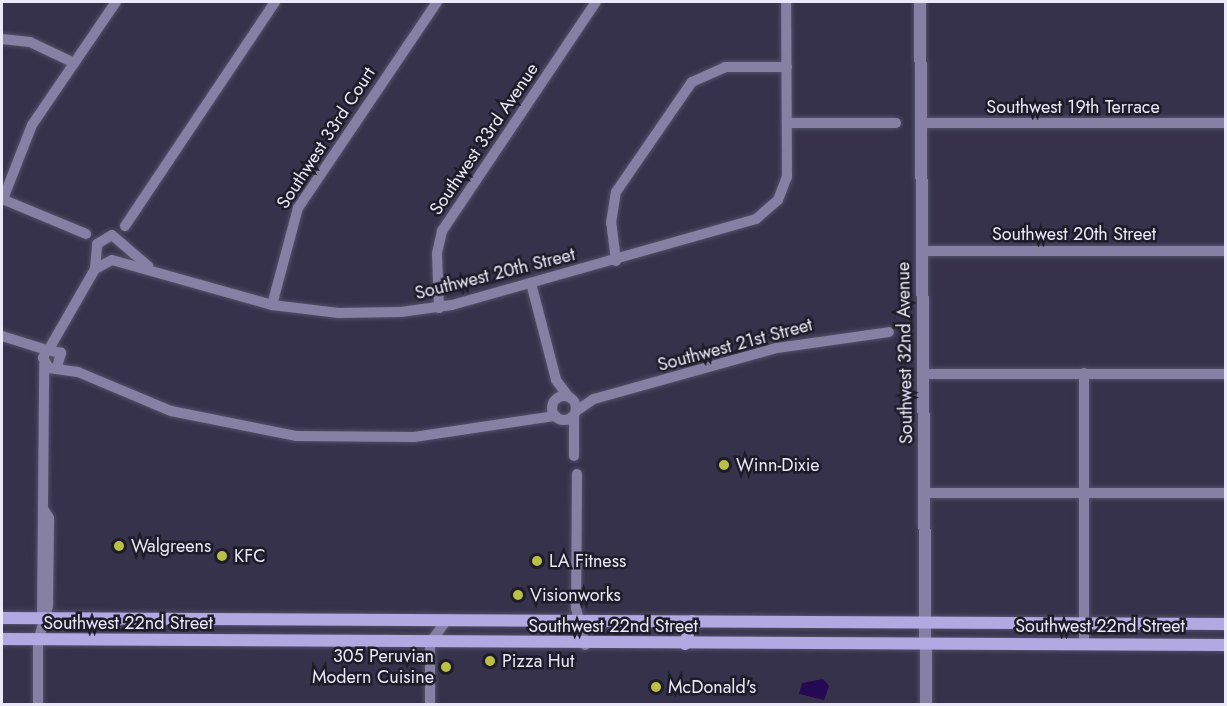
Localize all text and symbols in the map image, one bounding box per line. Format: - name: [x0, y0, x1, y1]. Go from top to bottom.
- street label: Southwest 33rd Avenue: [425, 59, 543, 219]
- street label: Southwest 33rd Court: [272, 63, 380, 213]
- street label: Southwest 19th Terrace: [986, 96, 1160, 118]
- street label: Southwest 20th Street: [992, 223, 1156, 245]
- street label: Southwest 20th Street: [413, 244, 577, 304]
- street label: Southwest 32nd Avenue: [893, 262, 917, 444]
- street label: Southwest 21st Street: [655, 314, 815, 376]
- place label: Winn-Dixie: [736, 454, 820, 476]
- marker: Winn-Dixie: [717, 458, 731, 472]
- place label: Walgreens: [131, 535, 211, 557]
- marker: Walgreens: [112, 539, 126, 553]
- place label: KFC: [234, 545, 265, 567]
- marker: KFC: [215, 549, 229, 563]
- place label: LA Fitness: [549, 550, 626, 572]
- marker: LA Fitness: [530, 554, 544, 568]
- place label: Visionworks: [530, 584, 621, 606]
- marker: Visionworks: [511, 588, 525, 602]
- street label: Southwest 22nd Street: [43, 612, 213, 634]
- street label: Southwest 22nd Street: [528, 615, 698, 637]
- street label: Southwest 22nd Street: [1015, 615, 1185, 637]
- place label: 305 Peruvian Modern Cuisine: [312, 646, 434, 688]
- place label: Pizza Hut: [502, 650, 574, 672]
- marker: Pizza Hut: [483, 654, 497, 668]
- marker: 305 Peruvian Modern Cuisine: [439, 660, 453, 674]
- place label: McDonald's: [668, 676, 756, 698]
- marker: McDonald's: [649, 680, 663, 694]

